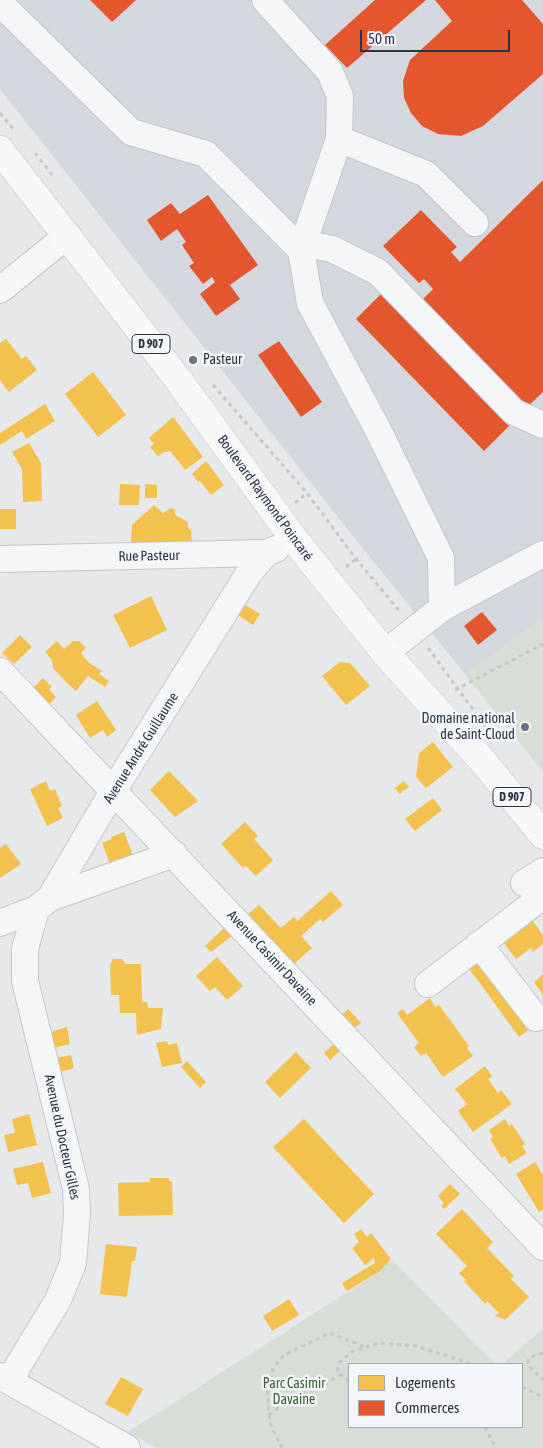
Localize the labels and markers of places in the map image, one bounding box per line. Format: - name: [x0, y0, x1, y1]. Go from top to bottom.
- place label: Pasteur: [203, 352, 242, 368]
- marker: Pasteur: [187, 354, 199, 366]
- place label: Domaine national de Saint-Cloud: [422, 711, 515, 744]
- marker: Domaine national de Saint-Cloud: [519, 721, 531, 733]

